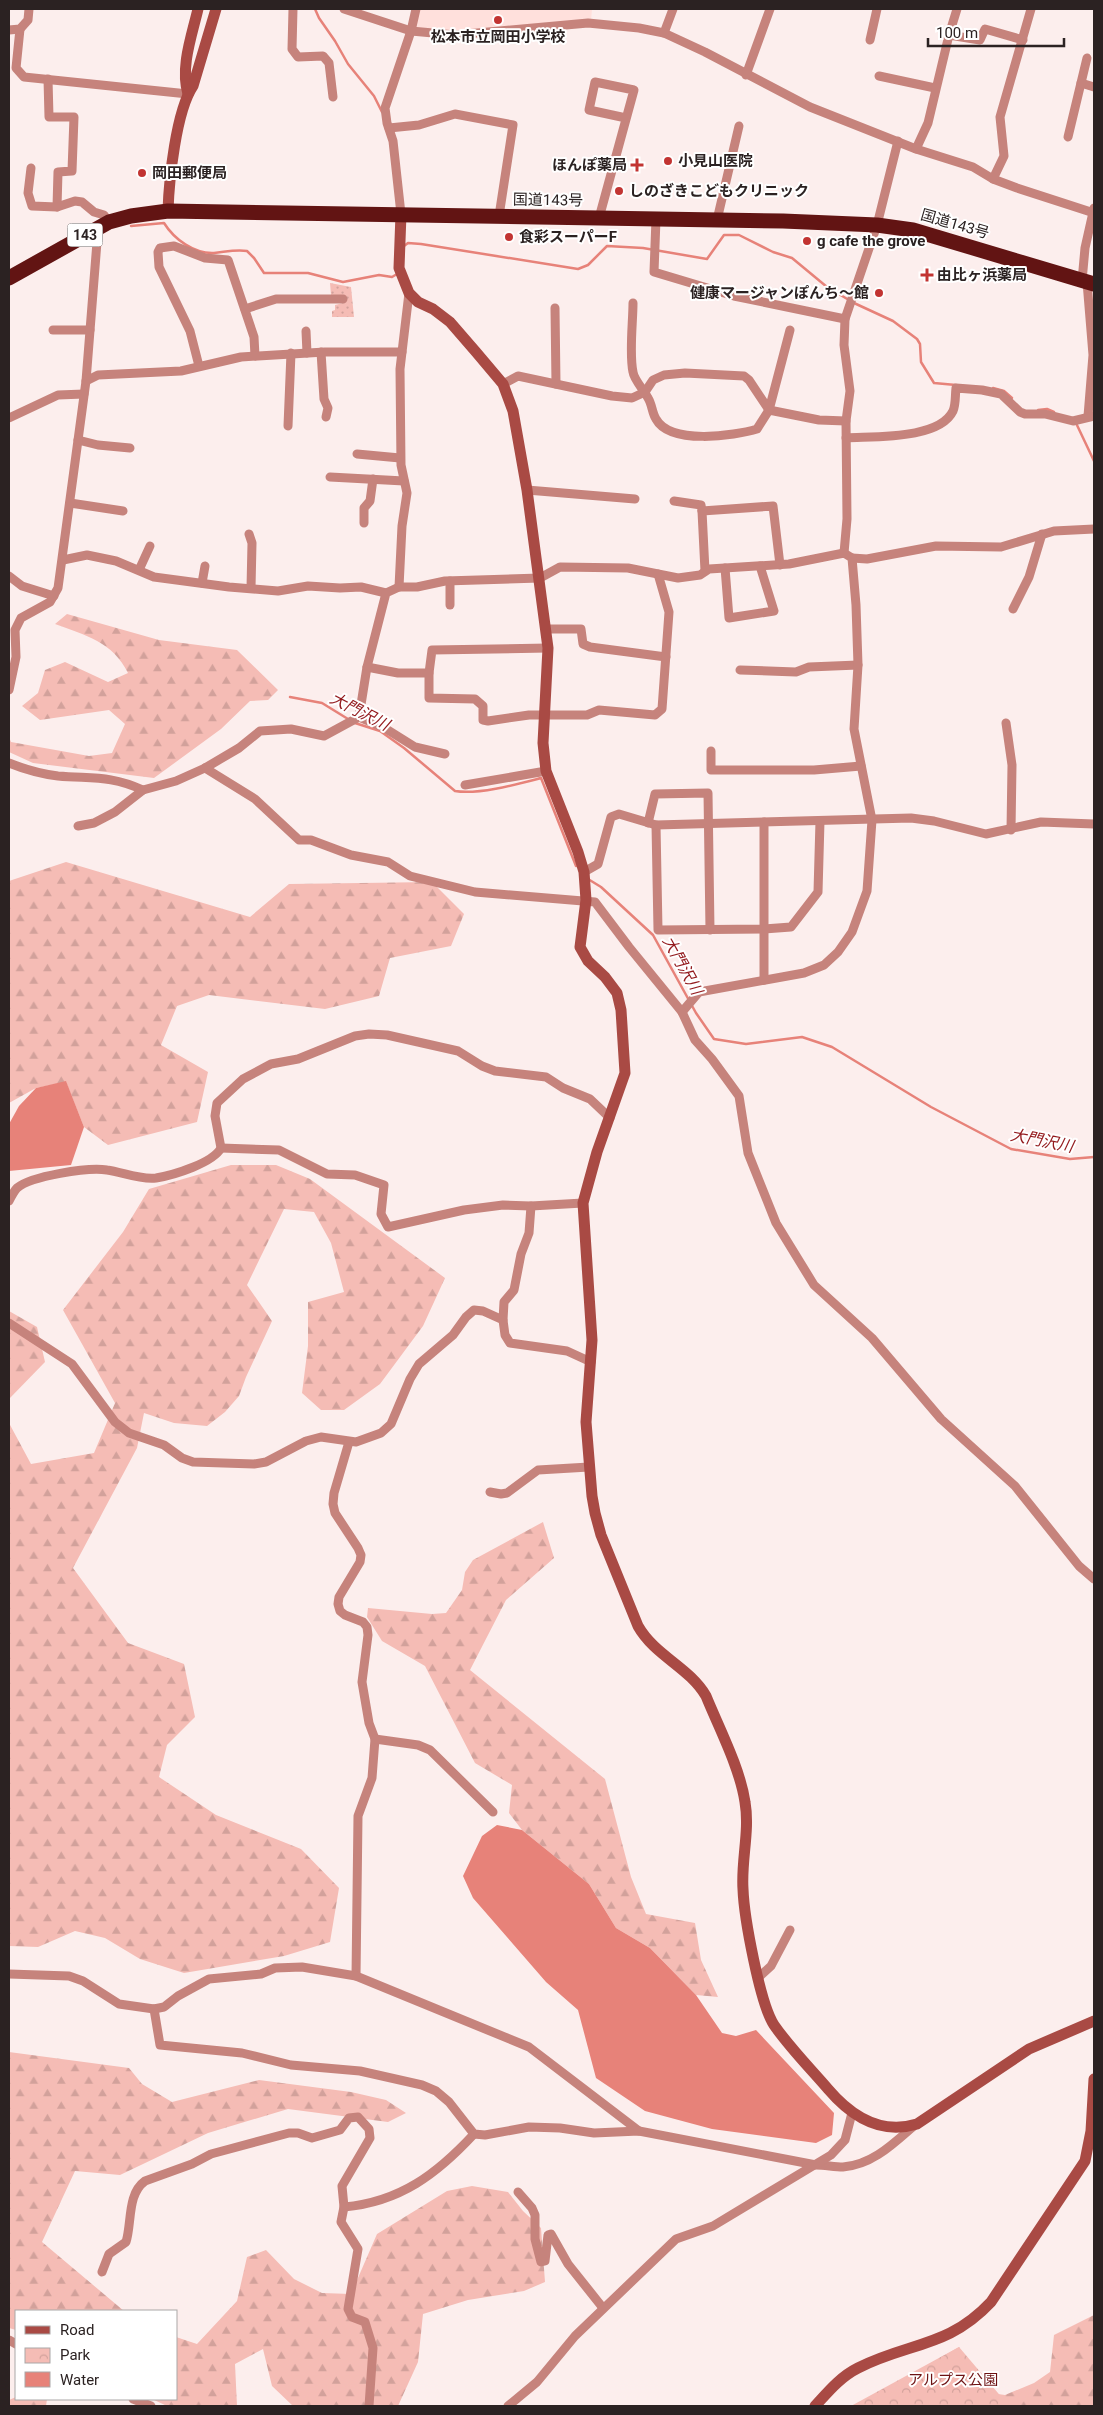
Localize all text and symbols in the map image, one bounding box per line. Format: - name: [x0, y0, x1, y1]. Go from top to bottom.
- marker: 松本市立岡田小学校: [492, 14, 504, 26]
- scale bar: [928, 15, 1064, 47]
- text: 100 m: [936, 24, 978, 42]
- place label: 松本市立岡田小学校: [430, 28, 566, 46]
- place label: 小見山医院: [678, 152, 753, 170]
- marker: 小見山医院: [662, 155, 674, 167]
- place label: ほんぽ薬局: [552, 156, 627, 174]
- marker: ほんぽ薬局: [631, 159, 643, 171]
- place label: 岡田郵便局: [152, 164, 227, 182]
- marker: 岡田郵便局: [136, 167, 148, 179]
- place label: しのざきこどもクリニック: [629, 182, 809, 200]
- marker: しのざきこどもクリニック: [613, 185, 625, 197]
- street label: 国道143号: [513, 190, 583, 210]
- street label: 国道143号: [919, 206, 991, 242]
- road number: 143: [68, 224, 102, 246]
- place label: 食彩スーパーF: [519, 228, 617, 246]
- marker: 食彩スーパーF: [503, 231, 515, 243]
- place label: g cafe the grove: [817, 232, 925, 250]
- marker: g cafe the grove: [801, 235, 813, 247]
- place label: 由比ヶ浜薬局: [937, 266, 1027, 284]
- marker: 由比ヶ浜薬局: [921, 269, 933, 281]
- place label: 健康マージャンぽんち～館: [690, 284, 869, 302]
- marker: 健康マージャンぽんち～館: [873, 287, 885, 299]
- water label: 大門沢川: [327, 688, 394, 735]
- water label: 大門沢川: [659, 933, 707, 1000]
- water label: 大門沢川: [1009, 1125, 1077, 1156]
- legend: [15, 2310, 178, 2400]
- text: Road: [60, 2321, 94, 2339]
- text: Park: [60, 2346, 91, 2364]
- text: Water: [60, 2371, 99, 2389]
- park label: アルプス公園: [908, 2371, 998, 2389]

